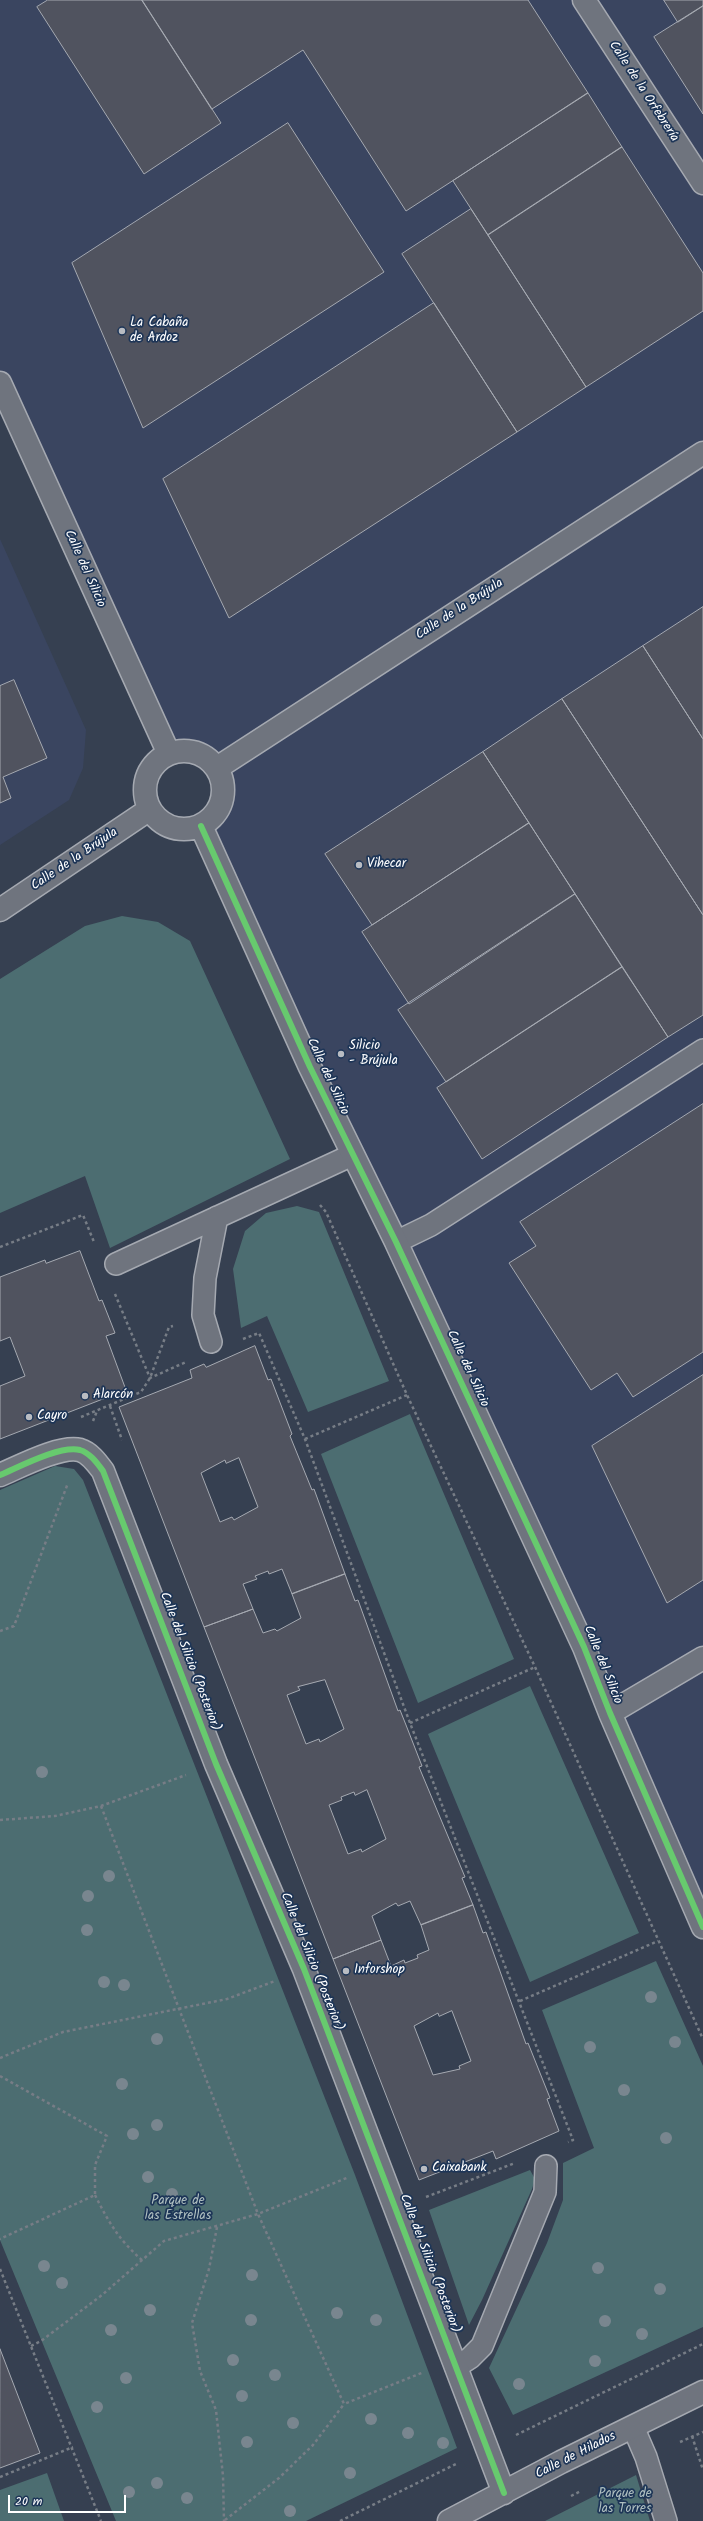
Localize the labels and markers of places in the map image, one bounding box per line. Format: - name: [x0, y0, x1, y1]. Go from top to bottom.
- place label: La Cabaña de Ardoz: [130, 316, 188, 347]
- marker: La Cabaña de Ardoz: [117, 326, 127, 336]
- place label: Vihecar: [367, 857, 406, 873]
- marker: Vihecar: [354, 860, 364, 870]
- place label: Silicio - Brújula: [349, 1039, 398, 1070]
- marker: Silicio - Brújula: [336, 1049, 346, 1059]
- place label: Alarcón: [93, 1388, 133, 1404]
- marker: Alarcón: [80, 1391, 90, 1401]
- place label: Cayro: [37, 1409, 67, 1425]
- marker: Cayro: [24, 1412, 34, 1422]
- place label: Inforshop: [354, 1963, 405, 1979]
- marker: Inforshop: [341, 1966, 351, 1976]
- place label: Caixabank: [432, 2161, 487, 2177]
- marker: Caixabank: [419, 2164, 429, 2174]

